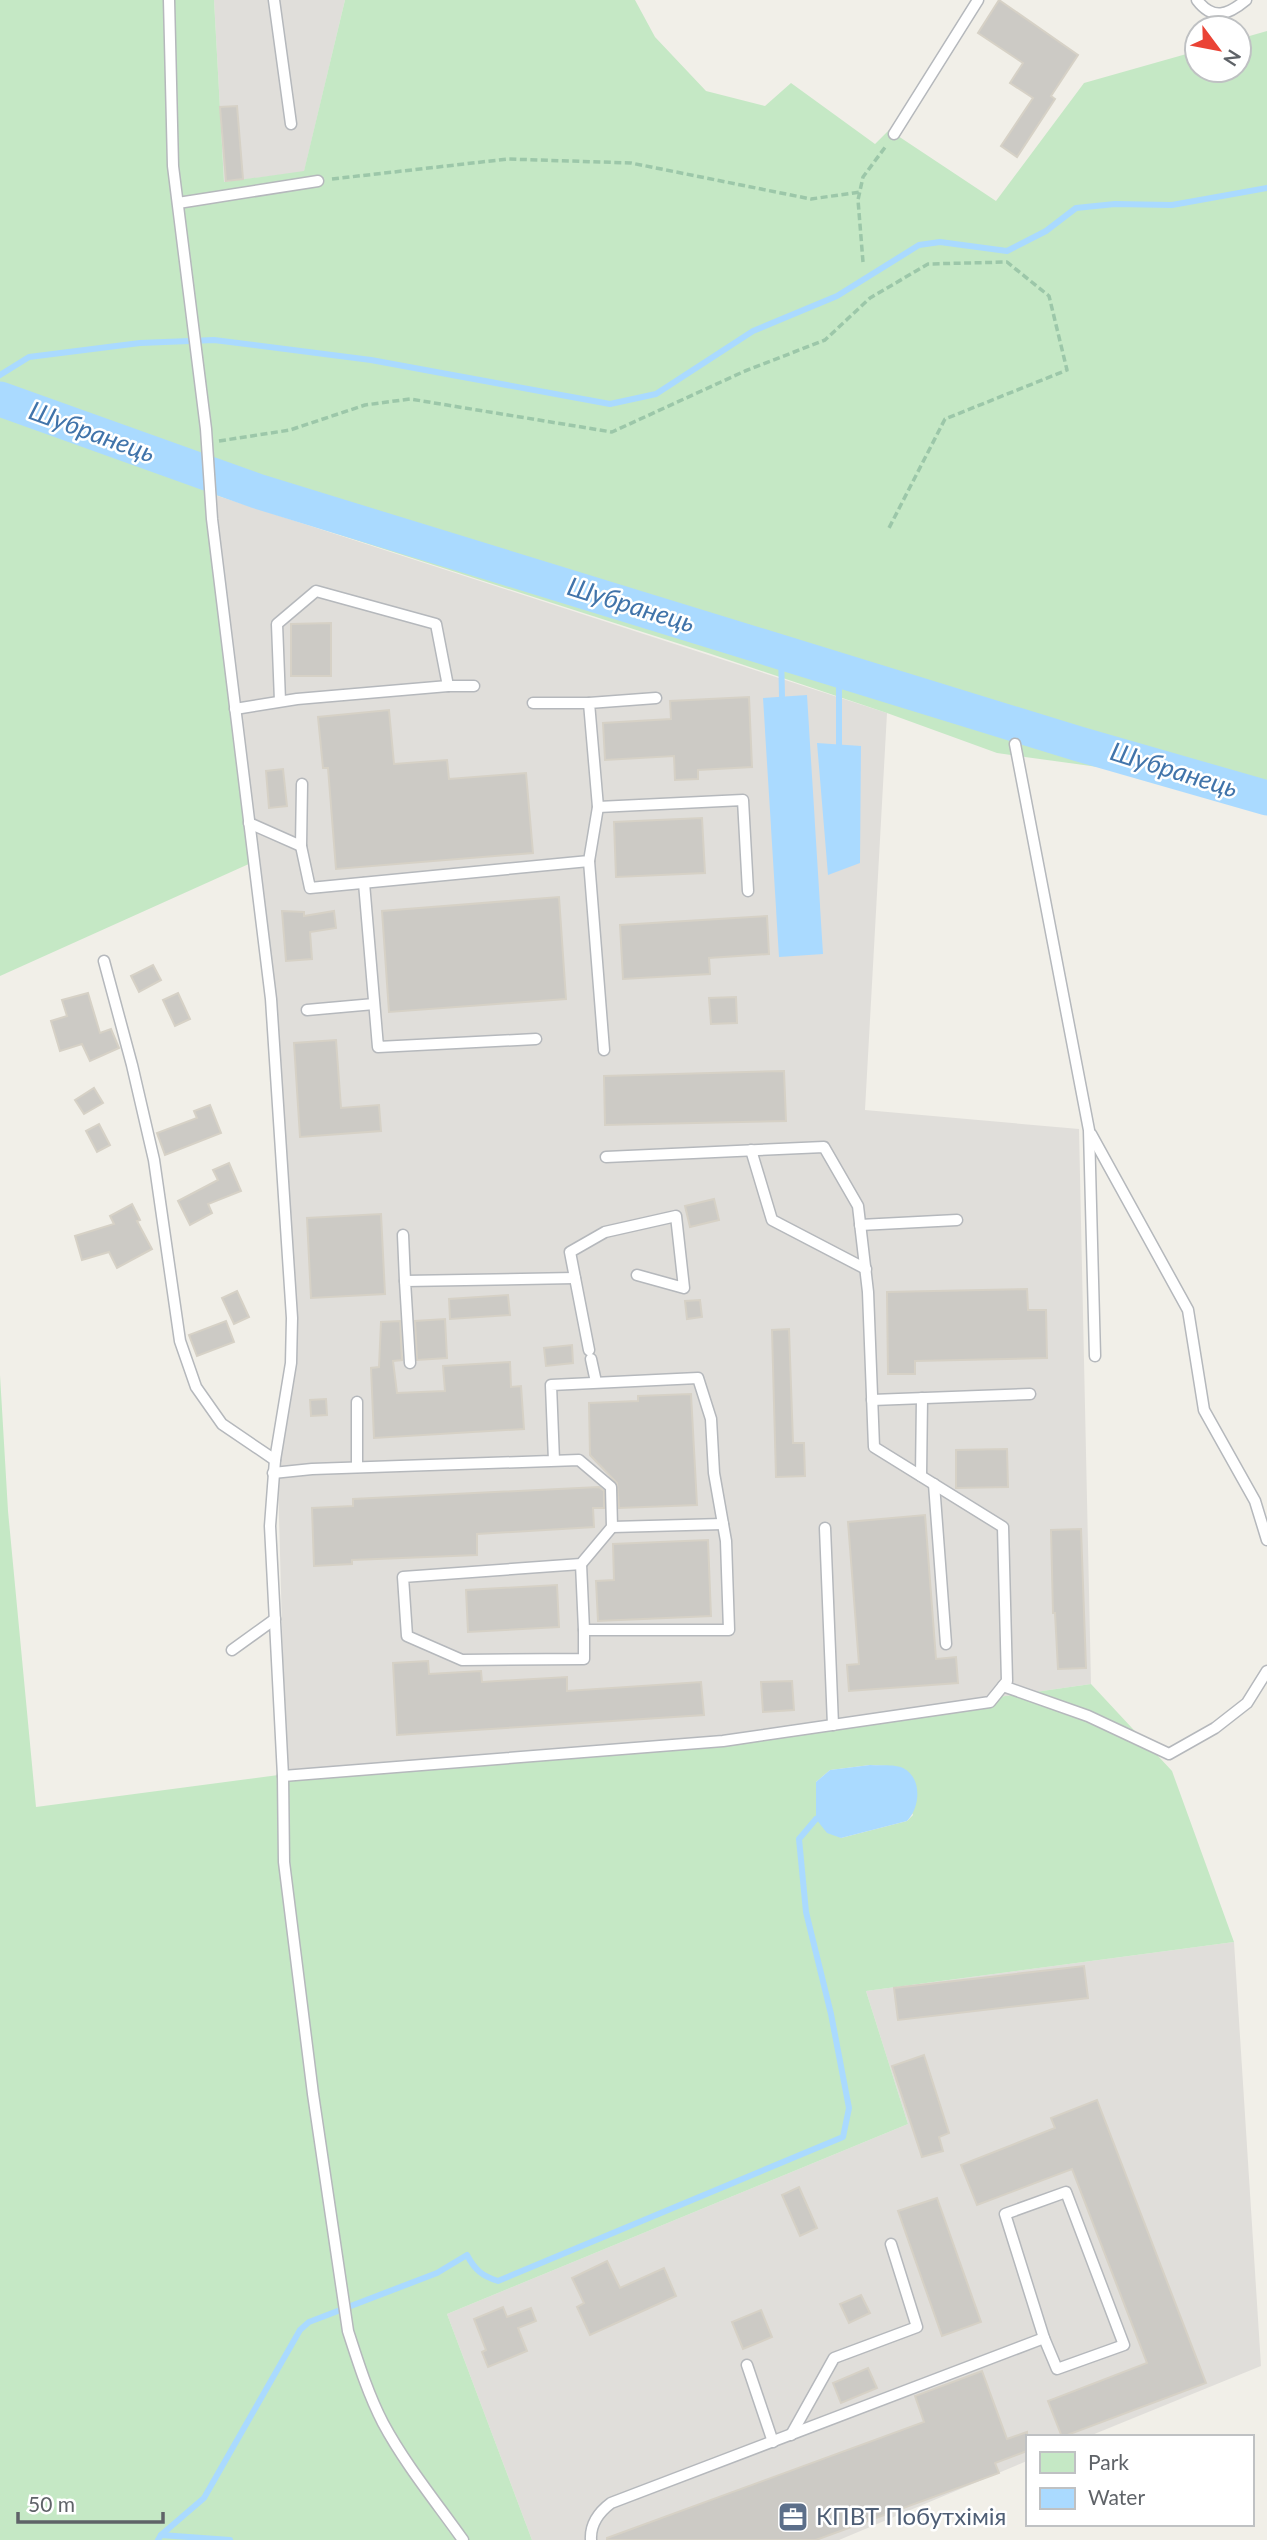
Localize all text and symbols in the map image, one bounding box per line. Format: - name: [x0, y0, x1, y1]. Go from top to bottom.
- north arrow: [1183, 14, 1253, 84]
- text: N: [1219, 46, 1246, 71]
- water label: Шубранець: [25, 394, 160, 469]
- water label: Шубранець: [564, 569, 699, 639]
- water label: Шубранець: [1107, 734, 1242, 804]
- legend: [1026, 2435, 1253, 2526]
- text: Park: [1088, 2449, 1129, 2474]
- scale bar: [18, 2480, 163, 2524]
- text: Water: [1088, 2484, 1145, 2509]
- text: 50 m: [28, 2491, 75, 2516]
- office icon: КПВТ Побутхімія: [776, 2500, 810, 2534]
- place label: КПВТ Побутхімія: [816, 2501, 1006, 2530]

